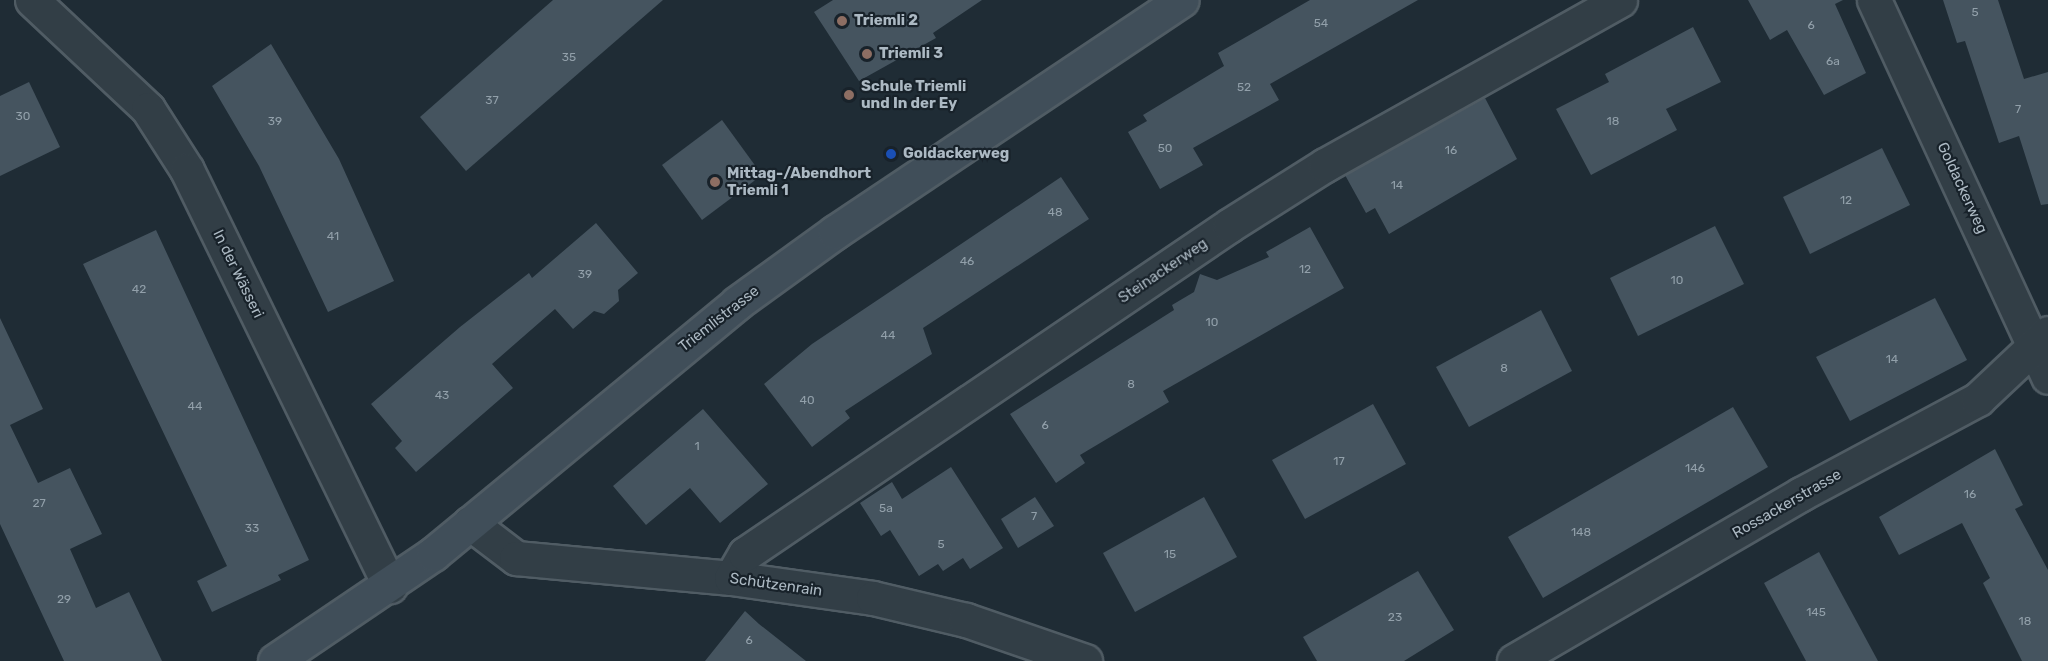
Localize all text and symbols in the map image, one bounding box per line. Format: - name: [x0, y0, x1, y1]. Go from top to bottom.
- house number: 5: [1971, 6, 1979, 20]
- place label: Triemli 2: [854, 12, 918, 30]
- marker: Triemli 2: [835, 14, 849, 28]
- house number: 54: [1314, 17, 1328, 31]
- house number: 6: [1807, 19, 1815, 33]
- place label: Triemli 3: [879, 45, 943, 63]
- marker: Triemli 3: [860, 47, 874, 61]
- house number: 35: [562, 51, 576, 65]
- house number: 6a: [1826, 55, 1840, 69]
- place label: Schule Triemli und In der Ey: [861, 77, 967, 112]
- house number: 52: [1237, 81, 1251, 95]
- marker: Schule Triemli und In der Ey: [842, 88, 856, 102]
- house number: 37: [485, 94, 499, 108]
- house number: 7: [2015, 103, 2021, 117]
- house number: 30: [16, 110, 30, 124]
- house number: 39: [268, 115, 282, 129]
- house number: 18: [1607, 115, 1619, 129]
- street label: Goldackerweg: [1933, 140, 1991, 236]
- house number: 50: [1158, 142, 1172, 156]
- house number: 16: [1445, 144, 1457, 158]
- place label: Goldackerweg: [903, 145, 1009, 163]
- marker: Goldackerweg: [884, 147, 898, 161]
- place label: Mittag-/Abendhort Triemli 1: [727, 164, 871, 199]
- marker: Mittag-/Abendhort Triemli 1: [708, 175, 722, 189]
- house number: 14: [1391, 179, 1403, 193]
- house number: 12: [1840, 194, 1852, 208]
- house number: 48: [1047, 206, 1063, 220]
- street label: In der Wässeri: [209, 227, 267, 321]
- house number: 41: [327, 230, 339, 244]
- street label: Steinackerweg: [1115, 235, 1211, 307]
- house number: 46: [960, 255, 974, 269]
- house number: 12: [1299, 263, 1311, 277]
- house number: 39: [578, 268, 592, 282]
- house number: 10: [1671, 274, 1683, 288]
- street label: Triemlistrasse: [675, 282, 763, 356]
- house number: 42: [132, 283, 146, 297]
- house number: 10: [1206, 316, 1218, 330]
- house number: 44: [881, 329, 895, 343]
- house number: 14: [1886, 353, 1898, 367]
- house number: 8: [1500, 362, 1508, 376]
- house number: 8: [1127, 378, 1135, 392]
- house number: 43: [435, 389, 449, 403]
- house number: 40: [799, 394, 815, 408]
- house number: 44: [188, 400, 202, 414]
- house number: 6: [1041, 419, 1049, 433]
- house number: 1: [694, 440, 700, 454]
- house number: 17: [1333, 455, 1345, 469]
- house number: 146: [1685, 462, 1705, 476]
- street label: Rossackerstrasse: [1729, 466, 1845, 542]
- house number: 16: [1964, 488, 1976, 502]
- house number: 27: [32, 497, 46, 511]
- house number: 5a: [879, 502, 893, 516]
- house number: 7: [1031, 510, 1037, 524]
- house number: 33: [245, 522, 259, 536]
- house number: 148: [1571, 526, 1591, 540]
- house number: 5: [937, 538, 945, 552]
- house number: 15: [1164, 548, 1176, 562]
- street label: Schützenrain: [729, 570, 823, 600]
- house number: 29: [57, 593, 71, 607]
- house number: 145: [1806, 606, 1826, 620]
- house number: 23: [1388, 611, 1402, 625]
- house number: 18: [2019, 615, 2031, 629]
- house number: 6: [745, 634, 753, 648]

